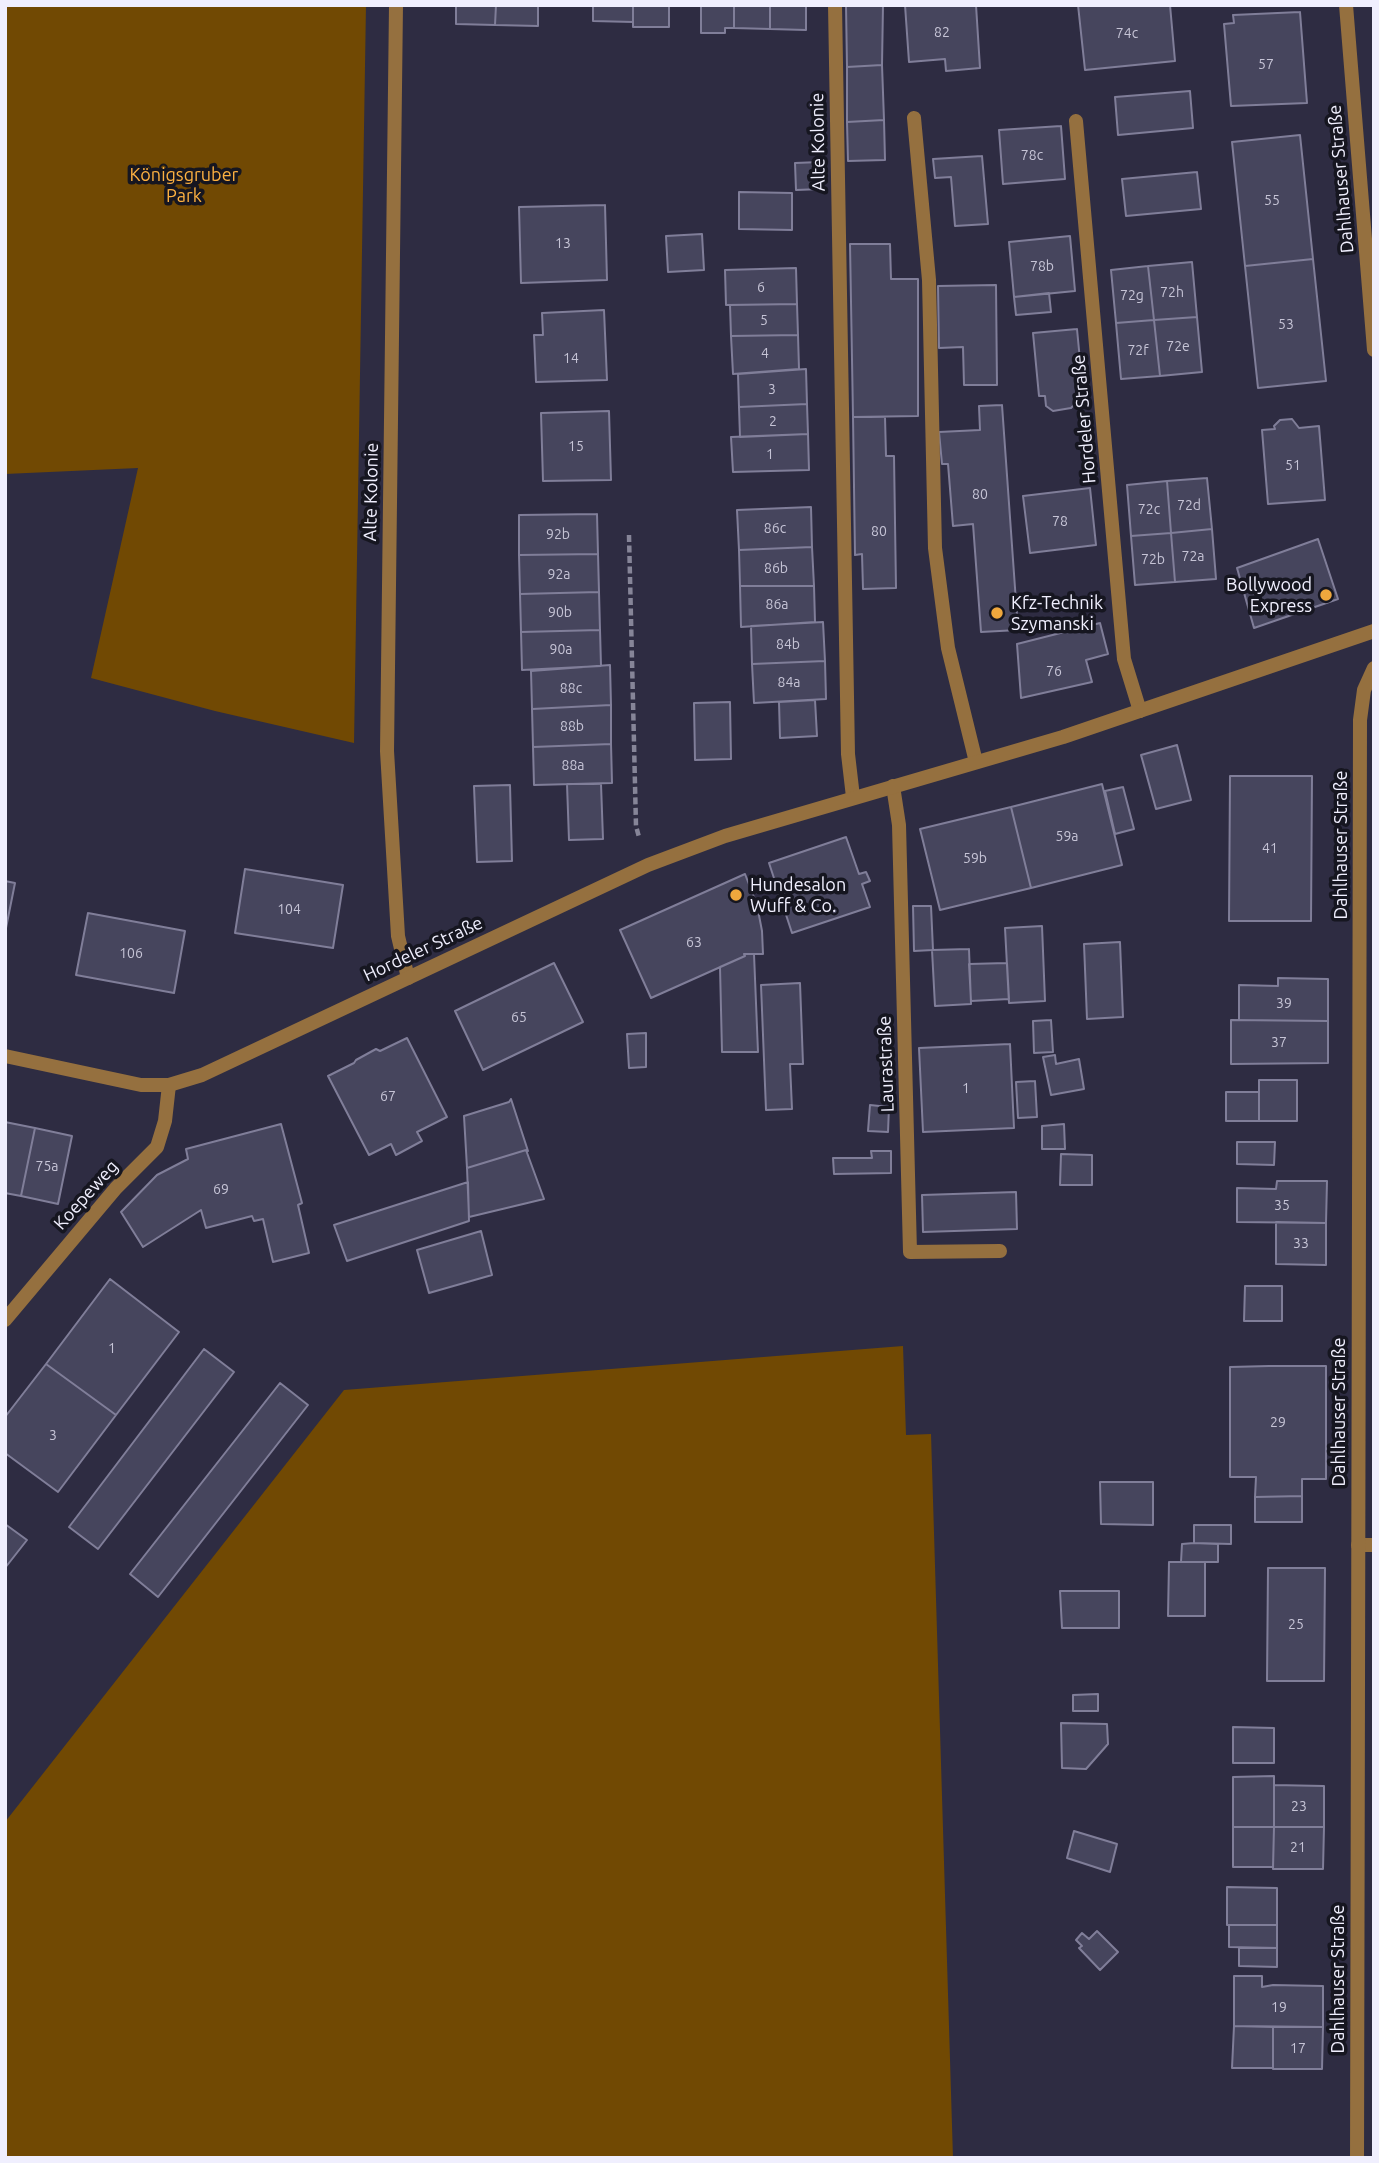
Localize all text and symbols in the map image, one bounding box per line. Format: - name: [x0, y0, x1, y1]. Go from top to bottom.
- house number: 82: [934, 24, 950, 40]
- house number: 74c: [1116, 25, 1138, 41]
- house number: 57: [1258, 56, 1274, 72]
- street label: Alte Kolonie: [806, 93, 830, 191]
- street label: Dahlhauser Straße: [1324, 104, 1358, 254]
- house number: 78c: [1021, 147, 1043, 163]
- park label: Königsgruber Park: [130, 164, 238, 206]
- house number: 55: [1264, 192, 1280, 208]
- house number: 13: [555, 235, 571, 251]
- house number: 78b: [1030, 258, 1054, 274]
- house number: 6: [757, 279, 765, 295]
- house number: 72h: [1160, 284, 1184, 300]
- house number: 72g: [1120, 287, 1144, 303]
- house number: 5: [760, 312, 768, 328]
- house number: 53: [1278, 316, 1294, 332]
- house number: 72e: [1166, 338, 1190, 354]
- house number: 72f: [1127, 342, 1149, 358]
- house number: 4: [761, 345, 769, 361]
- house number: 14: [563, 350, 579, 366]
- street label: Hordeler Straße: [1068, 354, 1100, 484]
- house number: 3: [768, 381, 776, 397]
- house number: 2: [769, 413, 777, 429]
- house number: 15: [568, 438, 584, 454]
- street label: Alte Kolonie: [359, 443, 383, 541]
- house number: 1: [766, 446, 774, 462]
- house number: 51: [1285, 457, 1301, 473]
- house number: 80: [972, 486, 988, 502]
- house number: 72d: [1177, 497, 1201, 513]
- house number: 72c: [1138, 501, 1160, 517]
- house number: 78: [1052, 513, 1068, 529]
- house number: 86c: [764, 520, 786, 536]
- house number: 80: [871, 523, 887, 539]
- house number: 92b: [546, 526, 570, 542]
- house number: 72a: [1182, 548, 1204, 564]
- house number: 72b: [1141, 551, 1165, 567]
- house number: 86b: [764, 560, 788, 576]
- house number: 92a: [548, 566, 570, 582]
- place label: Bollywood Express: [1226, 574, 1312, 616]
- marker: Bollywood Express: [1318, 587, 1334, 603]
- place label: Kfz-Technik Szymanski: [1011, 592, 1103, 634]
- house number: 86a: [766, 596, 788, 612]
- house number: 90b: [548, 604, 572, 620]
- marker: Kfz-Technik Szymanski: [989, 605, 1005, 621]
- house number: 84b: [776, 636, 800, 652]
- house number: 90a: [550, 641, 572, 657]
- house number: 76: [1046, 663, 1062, 679]
- house number: 84a: [778, 674, 800, 690]
- house number: 88c: [560, 680, 582, 696]
- house number: 88b: [560, 718, 584, 734]
- house number: 88a: [562, 757, 584, 773]
- street label: Dahlhauser Straße: [1330, 771, 1352, 919]
- house number: 59a: [1056, 828, 1078, 844]
- house number: 41: [1262, 840, 1278, 856]
- house number: 59b: [963, 850, 987, 866]
- place label: Hundesalon Wuff & Co.: [750, 874, 846, 917]
- marker: Hundesalon Wuff & Co.: [728, 887, 744, 903]
- house number: 104: [277, 901, 301, 917]
- street label: Hordeler Straße: [360, 912, 486, 986]
- house number: 63: [686, 934, 702, 950]
- house number: 106: [119, 945, 143, 961]
- house number: 39: [1276, 995, 1292, 1011]
- house number: 65: [511, 1009, 527, 1025]
- street label: Laurastraße: [874, 1015, 898, 1113]
- house number: 37: [1271, 1034, 1287, 1050]
- house number: 1: [962, 1080, 970, 1096]
- house number: 67: [380, 1088, 396, 1104]
- street label: Koepeweg: [49, 1156, 123, 1234]
- house number: 75a: [36, 1158, 58, 1174]
- house number: 69: [213, 1181, 229, 1197]
- house number: 35: [1274, 1197, 1290, 1213]
- house number: 33: [1293, 1235, 1309, 1251]
- street label: Dahlhauser Straße: [1328, 1338, 1350, 1486]
- house number: 1: [108, 1340, 116, 1356]
- house number: 29: [1270, 1414, 1286, 1430]
- house number: 3: [49, 1427, 57, 1443]
- house number: 25: [1288, 1616, 1304, 1632]
- house number: 23: [1291, 1798, 1307, 1814]
- house number: 21: [1290, 1839, 1306, 1855]
- street label: Dahlhauser Straße: [1327, 1905, 1349, 2053]
- house number: 19: [1271, 1999, 1287, 2015]
- house number: 17: [1290, 2040, 1306, 2056]

